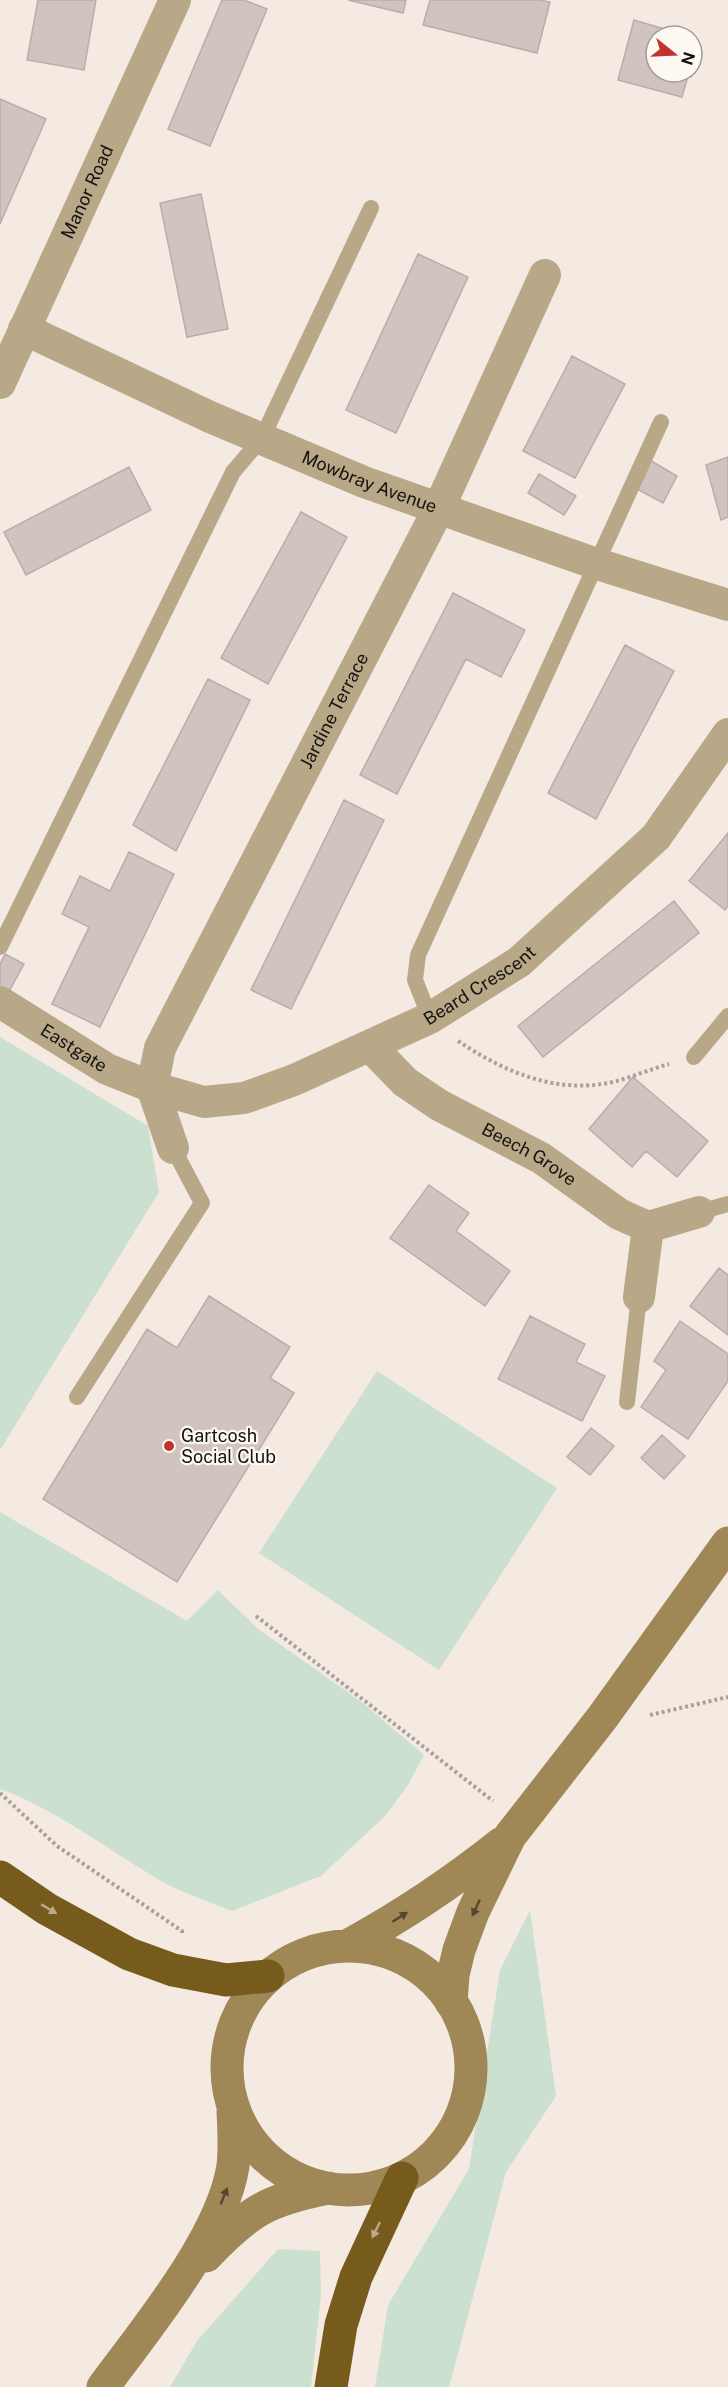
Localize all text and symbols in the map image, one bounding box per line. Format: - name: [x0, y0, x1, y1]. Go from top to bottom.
- north arrow: [644, 24, 704, 84]
- text: N: [677, 50, 699, 67]
- street label: Manor Road: [56, 142, 117, 242]
- street label: Mowbray Avenue: [299, 446, 440, 517]
- street label: Jardine Terrace: [295, 649, 372, 772]
- street label: Beard Crescent: [419, 941, 540, 1029]
- street label: Eastgate: [37, 1019, 111, 1076]
- street label: Beech Grove: [478, 1118, 581, 1190]
- place label: Gartcosh Social Club: [181, 1425, 276, 1467]
- marker: Gartcosh Social Club: [162, 1439, 176, 1453]
- one-way arrow: [471, 1899, 480, 1916]
- one-way arrow: [41, 1904, 57, 1915]
- one-way arrow: [392, 1911, 409, 1922]
- one-way arrow: [220, 2187, 229, 2205]
- one-way arrow: [371, 2222, 380, 2239]

